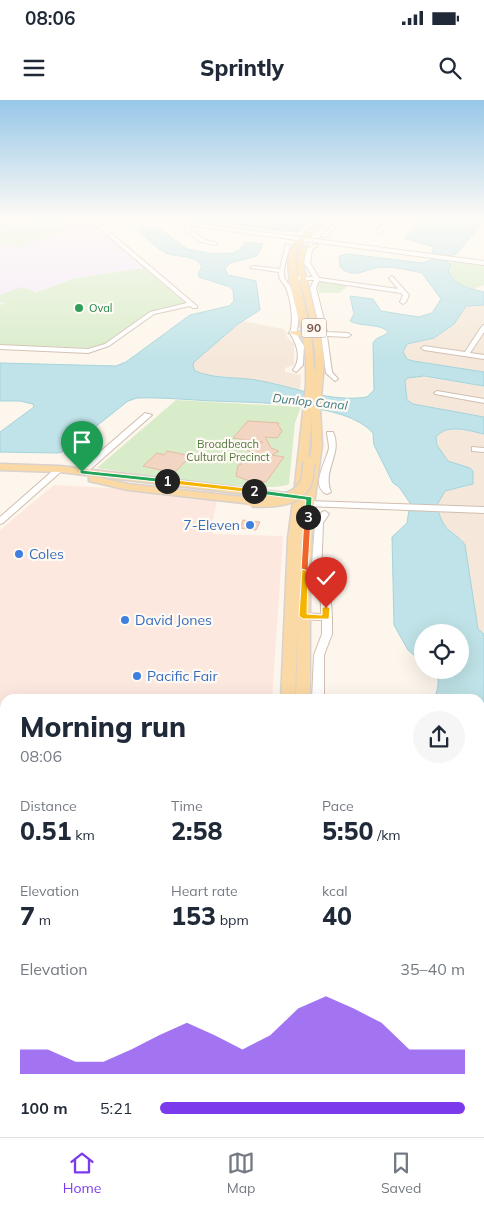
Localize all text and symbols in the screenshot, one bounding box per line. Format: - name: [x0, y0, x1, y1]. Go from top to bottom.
- text: 08:06: [25, 6, 75, 30]
- icon: menu: [20, 54, 48, 82]
- text: Sprintly: [200, 54, 284, 82]
- icon: search: [436, 54, 464, 82]
- place label: Oval: [89, 301, 112, 315]
- marker: Oval: [73, 302, 85, 314]
- road number: 90: [302, 318, 326, 338]
- water label: Dunlop Canal: [272, 390, 348, 413]
- pin: [61, 421, 103, 472]
- icon: arrive: [68, 428, 96, 456]
- park label: Broadbeach Cultural Precinct: [186, 437, 270, 464]
- pin: 1: [154, 468, 180, 494]
- text: 1: [163, 472, 172, 490]
- pin: 2: [242, 478, 266, 504]
- text: 2: [250, 482, 259, 500]
- pin: 3: [296, 504, 320, 530]
- text: 3: [304, 508, 313, 526]
- place label: 7-Eleven: [183, 516, 240, 534]
- marker: 7-Eleven: [244, 519, 256, 531]
- place label: Coles: [29, 545, 64, 563]
- marker: Coles: [13, 548, 25, 560]
- pin: [305, 557, 347, 608]
- icon: check: [312, 564, 340, 592]
- place label: David Jones: [135, 611, 212, 629]
- marker: David Jones: [119, 614, 131, 626]
- map controls: [414, 624, 469, 679]
- button: locate: [414, 624, 469, 679]
- place label: Pacific Fair: [147, 667, 218, 685]
- marker: Pacific Fair: [131, 670, 143, 682]
- text: Morning run: [20, 709, 186, 744]
- button: share: [413, 711, 465, 763]
- text: 08:06: [20, 746, 62, 766]
- text: Distance: [20, 797, 77, 815]
- text: Time: [171, 797, 203, 815]
- text: Pace: [322, 797, 354, 815]
- text: 0.51: [20, 815, 72, 846]
- text: 2:58: [171, 815, 223, 846]
- text: 5:50: [322, 815, 374, 846]
- text: km: [72, 826, 95, 844]
- text: /km: [374, 826, 401, 844]
- text: Elevation: [20, 882, 79, 900]
- text: Heart rate: [171, 882, 238, 900]
- text: kcal: [322, 882, 348, 900]
- text: 7: [20, 900, 35, 931]
- text: 153: [171, 900, 216, 931]
- text: 40: [322, 900, 352, 931]
- text: m: [35, 911, 51, 929]
- text: bpm: [216, 911, 249, 929]
- text: Elevation: [20, 959, 88, 979]
- text: 35–40 m: [400, 959, 465, 979]
- text: 100 m: [20, 1098, 68, 1118]
- text: 5:21: [100, 1098, 132, 1118]
- tab: Home: [63, 1149, 101, 1197]
- tab: Map: [227, 1149, 256, 1197]
- tab: Saved: [381, 1149, 421, 1197]

